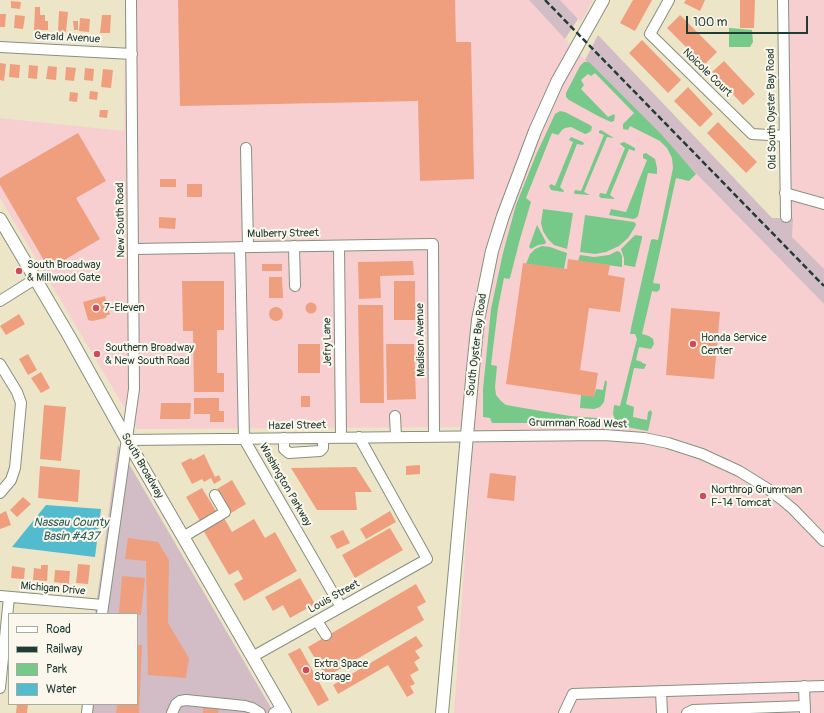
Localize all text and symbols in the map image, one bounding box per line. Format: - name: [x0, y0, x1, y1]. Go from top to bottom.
- scale bar: [688, 8, 810, 34]
- text: 100 m: [693, 15, 727, 30]
- street label: Gerald Avenue: [34, 30, 100, 46]
- street label: Noicole Court: [679, 46, 735, 100]
- street label: Old South Oyster Bay Road: [764, 48, 780, 170]
- street label: New South Road: [114, 182, 128, 258]
- street label: Mulberry Street: [247, 227, 319, 241]
- place label: South Broadway & Millwood Gate: [27, 258, 100, 284]
- marker: South Broadway & Millwood Gate: [14, 266, 24, 276]
- street label: South Oyster Bay Road: [464, 293, 490, 397]
- place label: 7-Eleven: [104, 301, 145, 315]
- marker: 7-Eleven: [91, 303, 101, 313]
- street label: Madison Avenue: [414, 303, 428, 377]
- street label: Jefry Lane: [321, 317, 335, 367]
- place label: Honda Service Center: [701, 331, 767, 357]
- marker: Honda Service Center: [688, 339, 698, 349]
- place label: Southern Broadway & New South Road: [105, 341, 194, 367]
- marker: Southern Broadway & New South Road: [92, 349, 102, 359]
- street label: Grumman Road West: [529, 417, 627, 431]
- street label: Hazel Street: [268, 419, 326, 433]
- street label: South Broadway: [118, 431, 166, 501]
- street label: Washington Parkway: [256, 441, 314, 529]
- place label: Northrop Grumman F-14 Tomcat: [711, 483, 802, 509]
- marker: Northrop Grumman F-14 Tomcat: [698, 491, 708, 501]
- water label: Nassau County Basin #437: [34, 516, 108, 544]
- street label: Louis Street: [306, 577, 362, 617]
- street label: Michigan Drive: [20, 580, 86, 598]
- legend: [8, 613, 138, 705]
- text: Road: [46, 622, 71, 637]
- text: Railway: [46, 642, 82, 657]
- place label: Extra Space Storage: [314, 657, 368, 683]
- text: Park: [46, 662, 67, 677]
- marker: Extra Space Storage: [301, 665, 311, 675]
- text: Water: [46, 682, 77, 697]

